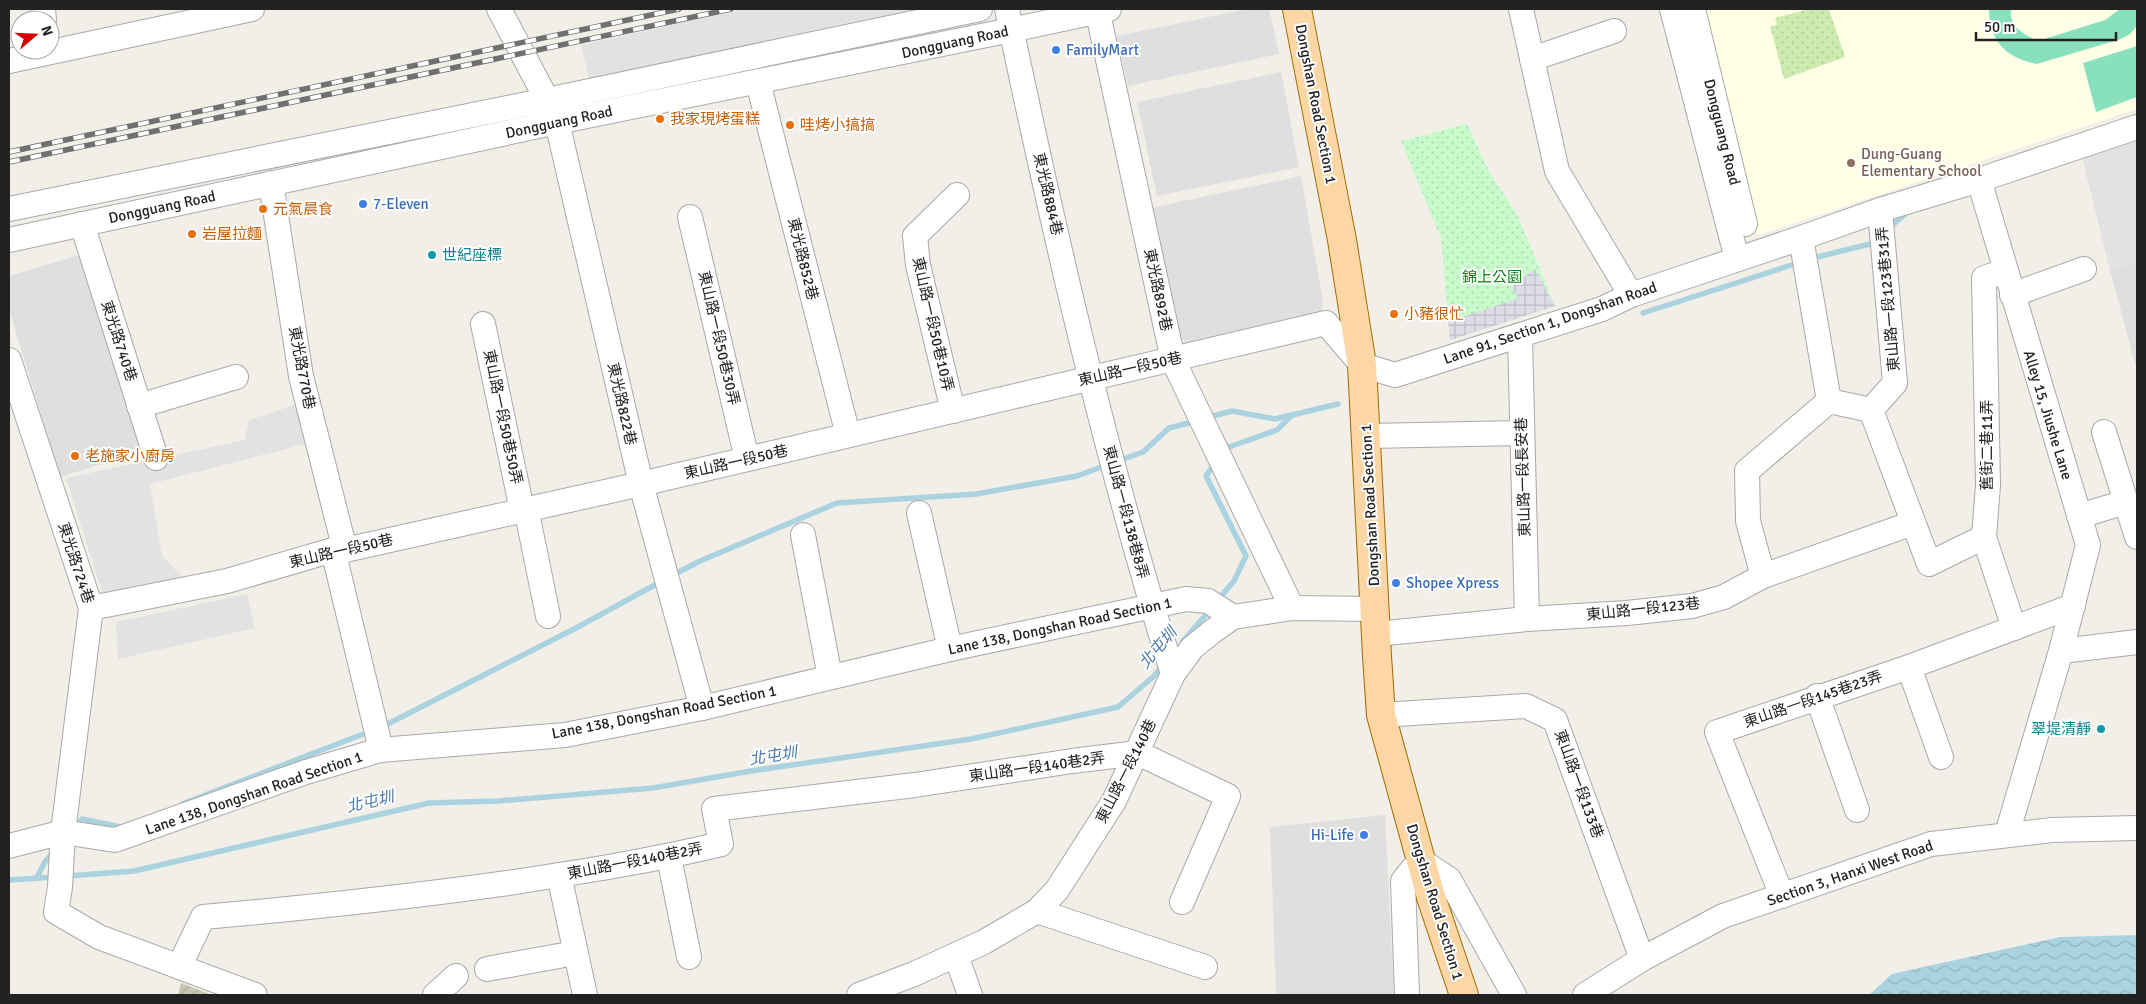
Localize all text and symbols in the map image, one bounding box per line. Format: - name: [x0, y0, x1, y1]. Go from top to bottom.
- north arrow: [10, 10, 60, 60]
- scale bar: [1976, 10, 2116, 42]
- text: 50 m: [1984, 18, 2015, 36]
- street label: Dongguang Road: [900, 22, 1010, 62]
- street label: Dongshan Road Section 1: [1292, 22, 1340, 186]
- text: N: [37, 24, 56, 38]
- place label: FamilyMart: [1066, 41, 1139, 59]
- marker: FamilyMart: [1050, 44, 1062, 56]
- street label: Dongguang Road: [1700, 77, 1744, 187]
- street label: Dongguang Road: [504, 102, 614, 142]
- place label: 我家現烤蛋糕: [670, 110, 760, 128]
- marker: 我家現烤蛋糕: [654, 113, 666, 125]
- place label: 哇烤小搞搞: [800, 116, 875, 134]
- marker: 哇烤小搞搞: [784, 119, 796, 131]
- place label: Dung-Guang Elementary School: [1861, 145, 1982, 180]
- street label: 東光路884巷: [1030, 151, 1066, 237]
- marker: Dung-Guang Elementary School: [1845, 157, 1857, 169]
- street label: Dongguang Road: [107, 187, 217, 227]
- place label: 7-Eleven: [373, 195, 429, 213]
- marker: 7-Eleven: [357, 198, 369, 210]
- place label: 元氣晨食: [273, 200, 333, 218]
- marker: 元氣晨食: [257, 203, 269, 215]
- street label: 東光路852巷: [784, 216, 822, 302]
- place label: 岩屋拉麵: [202, 225, 262, 243]
- street label: 東山路一段123巷31弄: [1873, 226, 1903, 372]
- marker: 岩屋拉麵: [186, 228, 198, 240]
- place label: 世紀座標: [442, 246, 502, 264]
- street label: 東光路892巷: [1140, 247, 1176, 333]
- marker: 世紀座標: [426, 249, 438, 261]
- street label: 東山路一段50巷10弄: [909, 255, 957, 393]
- park label: 錦上公園: [1462, 268, 1522, 286]
- street label: 東山路一段50巷30弄: [695, 269, 743, 407]
- street label: Lane 91, Section 1, Dongshan Road: [1441, 278, 1659, 368]
- street label: 東光路740巷: [97, 298, 141, 384]
- place label: 小豬很忙: [1404, 305, 1464, 323]
- marker: 小豬很忙: [1388, 308, 1400, 320]
- street label: 東光路770巷: [285, 325, 319, 411]
- street label: 東山路一段50巷50弄: [480, 348, 526, 486]
- street label: 東山路一段50巷: [1076, 348, 1184, 390]
- street label: Alley 15, Jiushe Lane: [2020, 348, 2076, 482]
- street label: 東光路822巷: [604, 361, 640, 447]
- street label: 舊街二巷11弄: [1978, 399, 1996, 491]
- street label: 東山路一段長安巷: [1512, 417, 1534, 537]
- street label: Dongshan Road Section 1: [1357, 423, 1383, 587]
- street label: 東山路一段50巷: [682, 441, 790, 483]
- street label: 東山路一段138巷8弄: [1100, 443, 1152, 581]
- place label: 老施家小廚房: [85, 447, 175, 465]
- marker: 老施家小廚房: [69, 450, 81, 462]
- street label: 東光路724巷: [54, 520, 98, 606]
- street label: 東山路一段50巷: [287, 530, 395, 572]
- place label: Shopee Xpress: [1406, 574, 1500, 592]
- marker: Shopee Xpress: [1390, 577, 1402, 589]
- street label: Lane 138, Dongshan Road Section 1: [946, 593, 1174, 659]
- street label: 東山路一段123巷: [1585, 594, 1701, 624]
- water label: 北屯圳: [1135, 622, 1183, 673]
- street label: 東山路一段145巷23弄: [1741, 667, 1885, 731]
- street label: Lane 138, Dongshan Road Section 1: [550, 681, 778, 743]
- street label: 東山路一段140巷: [1092, 716, 1160, 826]
- place label: 翠堤清靜: [2031, 720, 2091, 738]
- marker: 翠堤清靜: [2095, 723, 2107, 735]
- street label: 東山路一段133巷: [1551, 727, 1607, 841]
- water label: 北屯圳: [748, 742, 800, 770]
- street label: Lane 138, Dongshan Road Section 1: [143, 747, 365, 839]
- street label: 東山路一段140巷2弄: [968, 749, 1106, 785]
- water label: 北屯圳: [344, 786, 398, 817]
- street label: Dongshan Road Section 1: [1403, 822, 1467, 982]
- place label: Hi-Life: [1311, 826, 1354, 844]
- marker: Hi-Life: [1358, 829, 1370, 841]
- street label: Section 3, Hanxi West Road: [1765, 836, 1935, 910]
- street label: 東山路一段140巷2弄: [566, 839, 704, 883]

